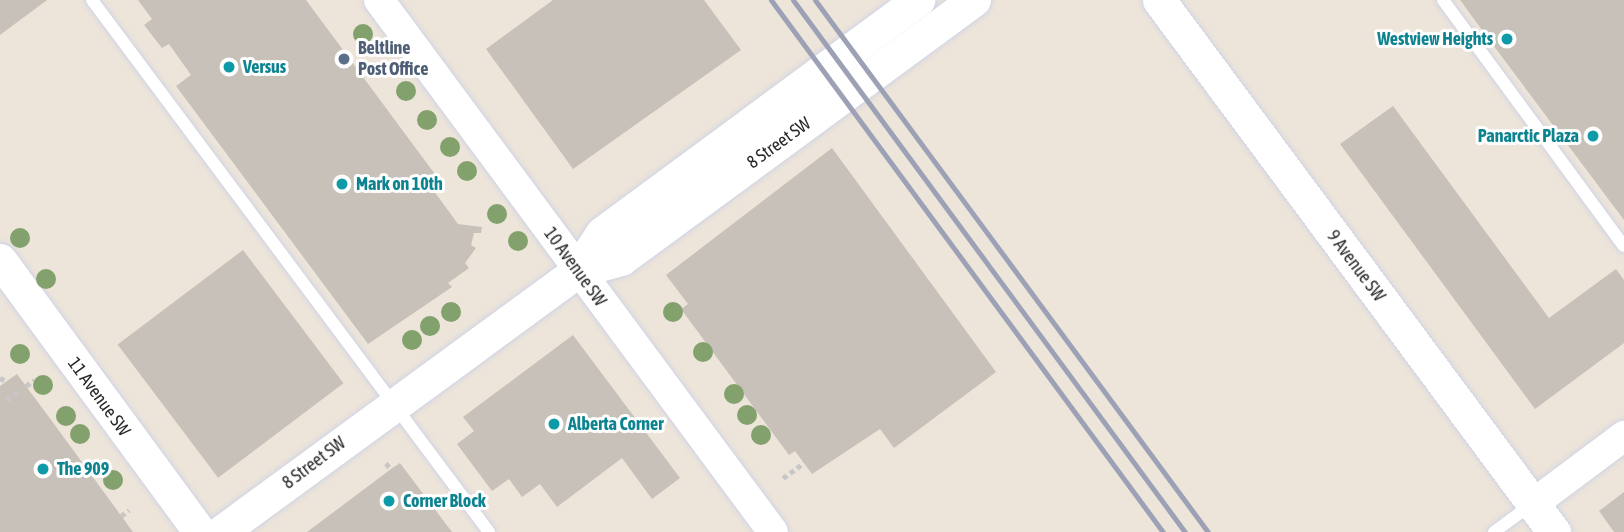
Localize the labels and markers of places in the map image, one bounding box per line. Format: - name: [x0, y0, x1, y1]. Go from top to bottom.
- place label: Westview Heights: [1377, 28, 1493, 50]
- marker: Westview Heights: [1499, 31, 1515, 47]
- place label: Beltline Post Office: [358, 38, 428, 80]
- marker: Beltline Post Office: [336, 51, 352, 67]
- place label: Versus: [243, 56, 286, 78]
- marker: Versus: [221, 59, 237, 75]
- place label: Panarctic Plaza: [1478, 125, 1579, 147]
- marker: Panarctic Plaza: [1585, 128, 1601, 144]
- place label: Mark on 10th: [356, 173, 443, 195]
- marker: Mark on 10th: [334, 176, 350, 192]
- place label: Alberta Corner: [568, 413, 664, 435]
- marker: Alberta Corner: [546, 416, 562, 432]
- place label: The 909: [57, 458, 109, 480]
- marker: The 909: [35, 461, 51, 477]
- place label: Corner Block: [403, 490, 486, 512]
- marker: Corner Block: [381, 493, 397, 509]

